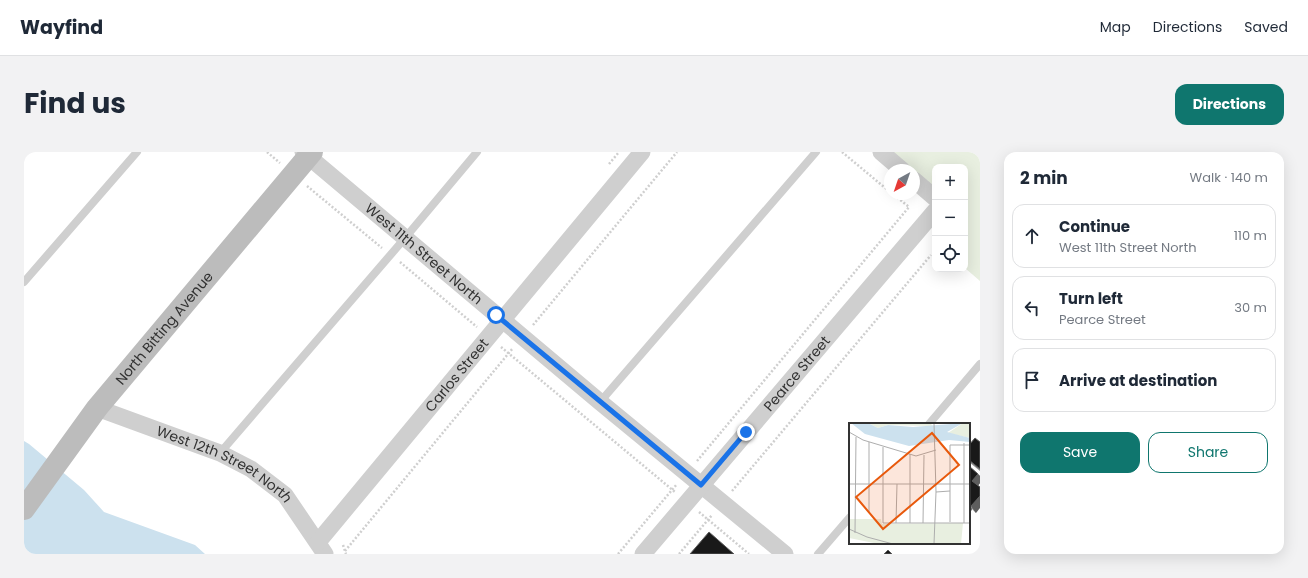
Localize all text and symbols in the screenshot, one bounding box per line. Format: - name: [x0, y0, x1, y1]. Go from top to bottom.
- text: Wayfind: [20, 14, 103, 41]
- text: Map: [1100, 17, 1131, 37]
- text: Directions: [1153, 17, 1222, 37]
- text: Saved: [1244, 17, 1288, 37]
- text: Find us: [24, 84, 126, 123]
- button: Directions: [1175, 84, 1284, 125]
- north arrow: [884, 164, 920, 200]
- map controls: [932, 164, 968, 272]
- button: +: [932, 164, 968, 200]
- text: 2 min: [1020, 166, 1068, 190]
- text: Walk · 140 m: [1190, 168, 1268, 187]
- street label: West 11th Street North: [361, 198, 487, 309]
- button: −: [932, 200, 968, 236]
- text: Continue: [1059, 216, 1130, 237]
- icon: ahead: [1021, 225, 1043, 247]
- text: 110 m: [1234, 226, 1267, 245]
- button: locate: [932, 236, 968, 272]
- text: West 11th Street North: [1059, 238, 1196, 257]
- street label: North Bitting Avenue: [111, 267, 218, 389]
- text: Turn left: [1059, 288, 1123, 309]
- icon: left: [1021, 297, 1043, 319]
- text: 30 m: [1234, 298, 1267, 317]
- route start: [487, 306, 505, 324]
- text: Pearce Street: [1059, 310, 1146, 329]
- street label: Pearce Street: [759, 331, 835, 416]
- street label: Carlos Street: [420, 334, 493, 416]
- icon: arrive: [1021, 369, 1043, 391]
- text: Arrive at destination: [1059, 370, 1217, 391]
- street label: West 12th Street North: [154, 421, 297, 507]
- route end: [737, 423, 755, 441]
- inset map: [849, 423, 970, 544]
- button: Save: [1020, 432, 1140, 473]
- button: Share: [1148, 432, 1268, 473]

